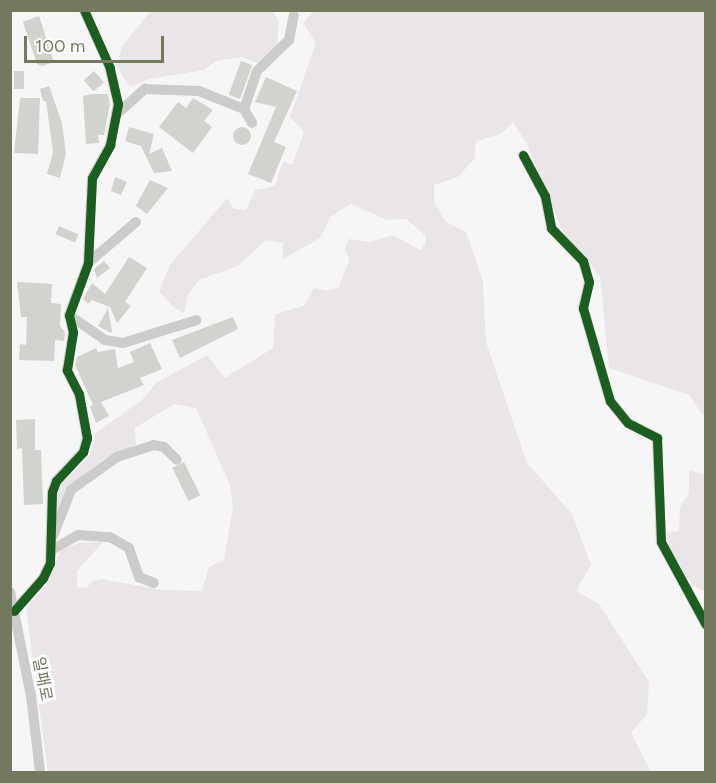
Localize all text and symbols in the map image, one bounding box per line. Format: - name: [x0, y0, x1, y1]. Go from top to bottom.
- scale bar: [27, 24, 166, 62]
- text: 100 m: [35, 35, 85, 57]
- street label: 일패로: [28, 655, 56, 703]

